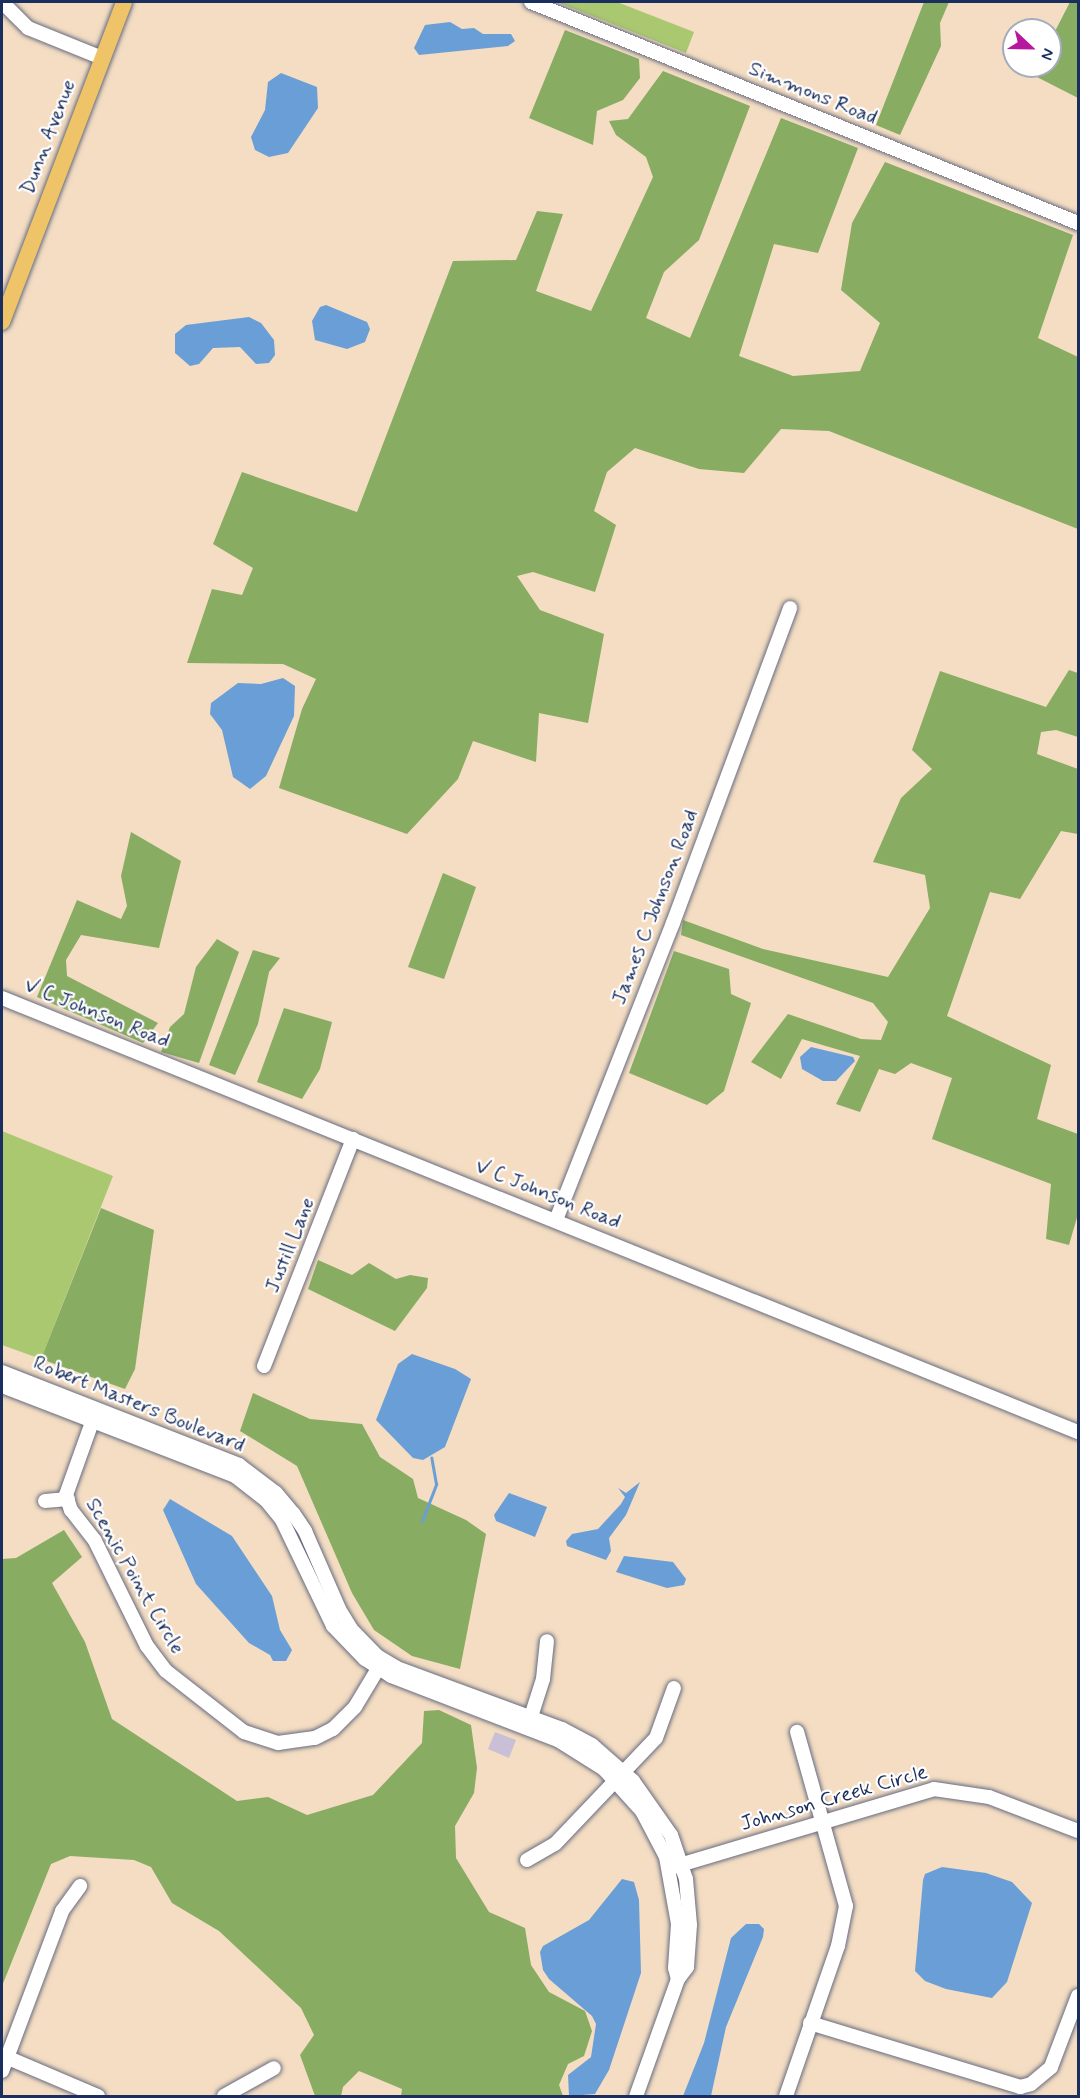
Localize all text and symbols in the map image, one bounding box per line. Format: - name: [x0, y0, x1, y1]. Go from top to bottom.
- north arrow: [1002, 18, 1062, 78]
- text: N: [1036, 45, 1059, 63]
- street label: Simmons Road: [746, 56, 880, 130]
- street label: Dunn Avenue: [14, 75, 82, 199]
- street label: James C Johnson Road: [605, 804, 705, 1010]
- street label: V C Johnson Road: [16, 971, 178, 1055]
- street label: V C Johnson Road: [467, 1152, 629, 1236]
- street label: Justill Lane: [259, 1193, 321, 1297]
- street label: Robert Masters Boulevard: [30, 1350, 248, 1458]
- street label: Scenic Point Circle: [82, 1496, 188, 1656]
- street label: Johnson Creek Circle: [738, 1759, 930, 1837]

